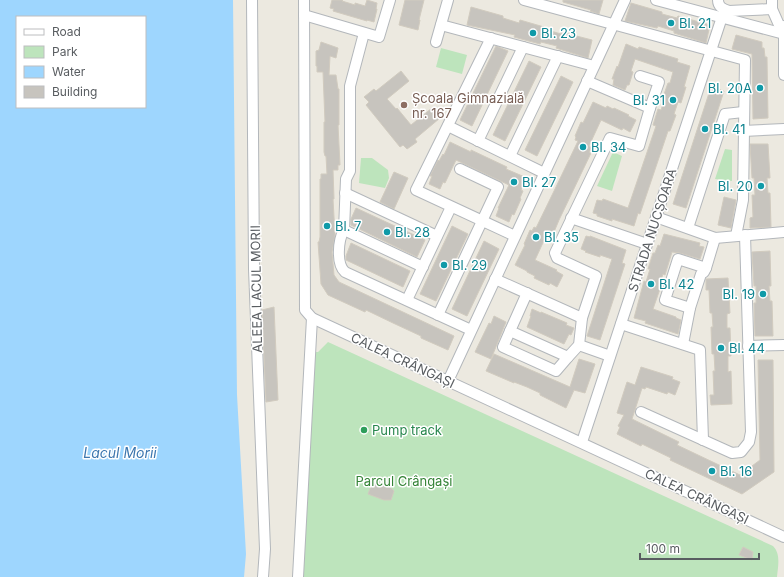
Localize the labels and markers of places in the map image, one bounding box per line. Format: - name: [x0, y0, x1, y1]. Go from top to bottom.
- place label: Bl. 21: [679, 15, 711, 31]
- marker: Bl. 21: [666, 18, 676, 28]
- place label: Bl. 23: [541, 25, 576, 41]
- marker: Bl. 23: [528, 28, 538, 38]
- place label: Bl. 20A: [708, 80, 752, 96]
- marker: Bl. 20A: [755, 83, 765, 93]
- place label: Școala Gimnazială nr. 167: [412, 90, 524, 121]
- place label: Bl. 31: [633, 92, 665, 108]
- marker: Bl. 31: [668, 95, 678, 105]
- marker: Școala Gimnazială nr. 167: [399, 100, 409, 110]
- place label: Bl. 41: [713, 121, 746, 137]
- marker: Bl. 41: [700, 124, 710, 134]
- place label: Bl. 34: [591, 139, 626, 155]
- marker: Bl. 34: [578, 142, 588, 152]
- place label: Bl. 27: [522, 174, 556, 190]
- marker: Bl. 27: [509, 177, 519, 187]
- place label: Bl. 20: [718, 178, 753, 194]
- marker: Bl. 20: [756, 181, 766, 191]
- place label: Bl. 7: [335, 218, 361, 234]
- marker: Bl. 7: [322, 221, 332, 231]
- place label: Bl. 28: [395, 224, 430, 240]
- marker: Bl. 28: [382, 227, 392, 237]
- place label: Bl. 35: [544, 229, 579, 245]
- marker: Bl. 35: [531, 232, 541, 242]
- place label: Bl. 29: [452, 257, 487, 273]
- marker: Bl. 29: [439, 260, 449, 270]
- place label: Bl. 42: [659, 276, 694, 292]
- marker: Bl. 42: [646, 279, 656, 289]
- place label: Bl. 19: [723, 286, 755, 302]
- marker: Bl. 19: [758, 289, 768, 299]
- place label: Bl. 44: [729, 340, 765, 356]
- marker: Bl. 44: [716, 343, 726, 353]
- place label: Pump track: [372, 422, 442, 438]
- marker: Pump track: [359, 425, 369, 435]
- place label: Bl. 16: [720, 463, 752, 479]
- marker: Bl. 16: [707, 466, 717, 476]

